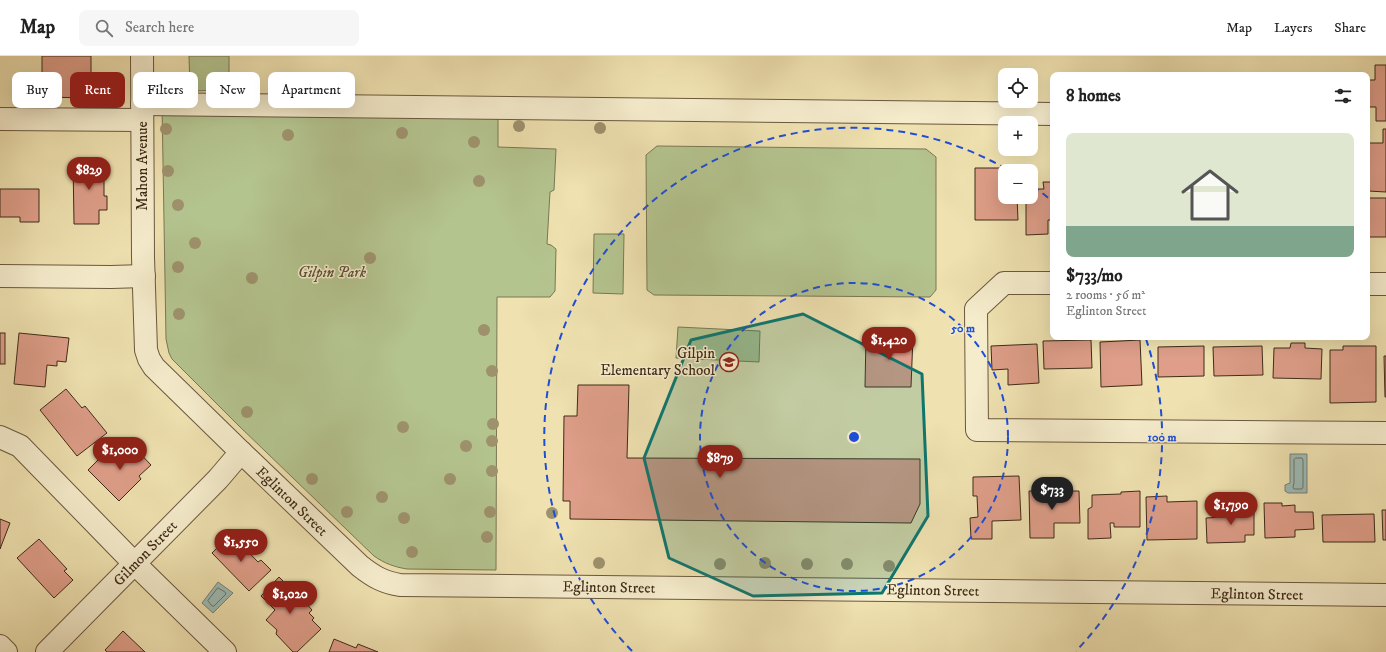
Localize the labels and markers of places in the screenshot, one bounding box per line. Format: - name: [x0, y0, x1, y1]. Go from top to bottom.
- pin: $829: [65, 157, 113, 191]
- pin: $1,420: [856, 327, 922, 361]
- place label: Gilpin Elementary School: [600, 344, 715, 380]
- school or university icon: Gilpin Elementary School: [718, 351, 740, 373]
- centre of rings: [847, 430, 861, 444]
- pin: $1,000: [87, 437, 153, 471]
- pin: $879: [696, 445, 744, 479]
- pin: $733: [1028, 477, 1076, 511]
- pin: $1,790: [1198, 492, 1264, 526]
- pin: $1,550: [208, 529, 274, 563]
- pin: $1,020: [257, 581, 323, 615]

